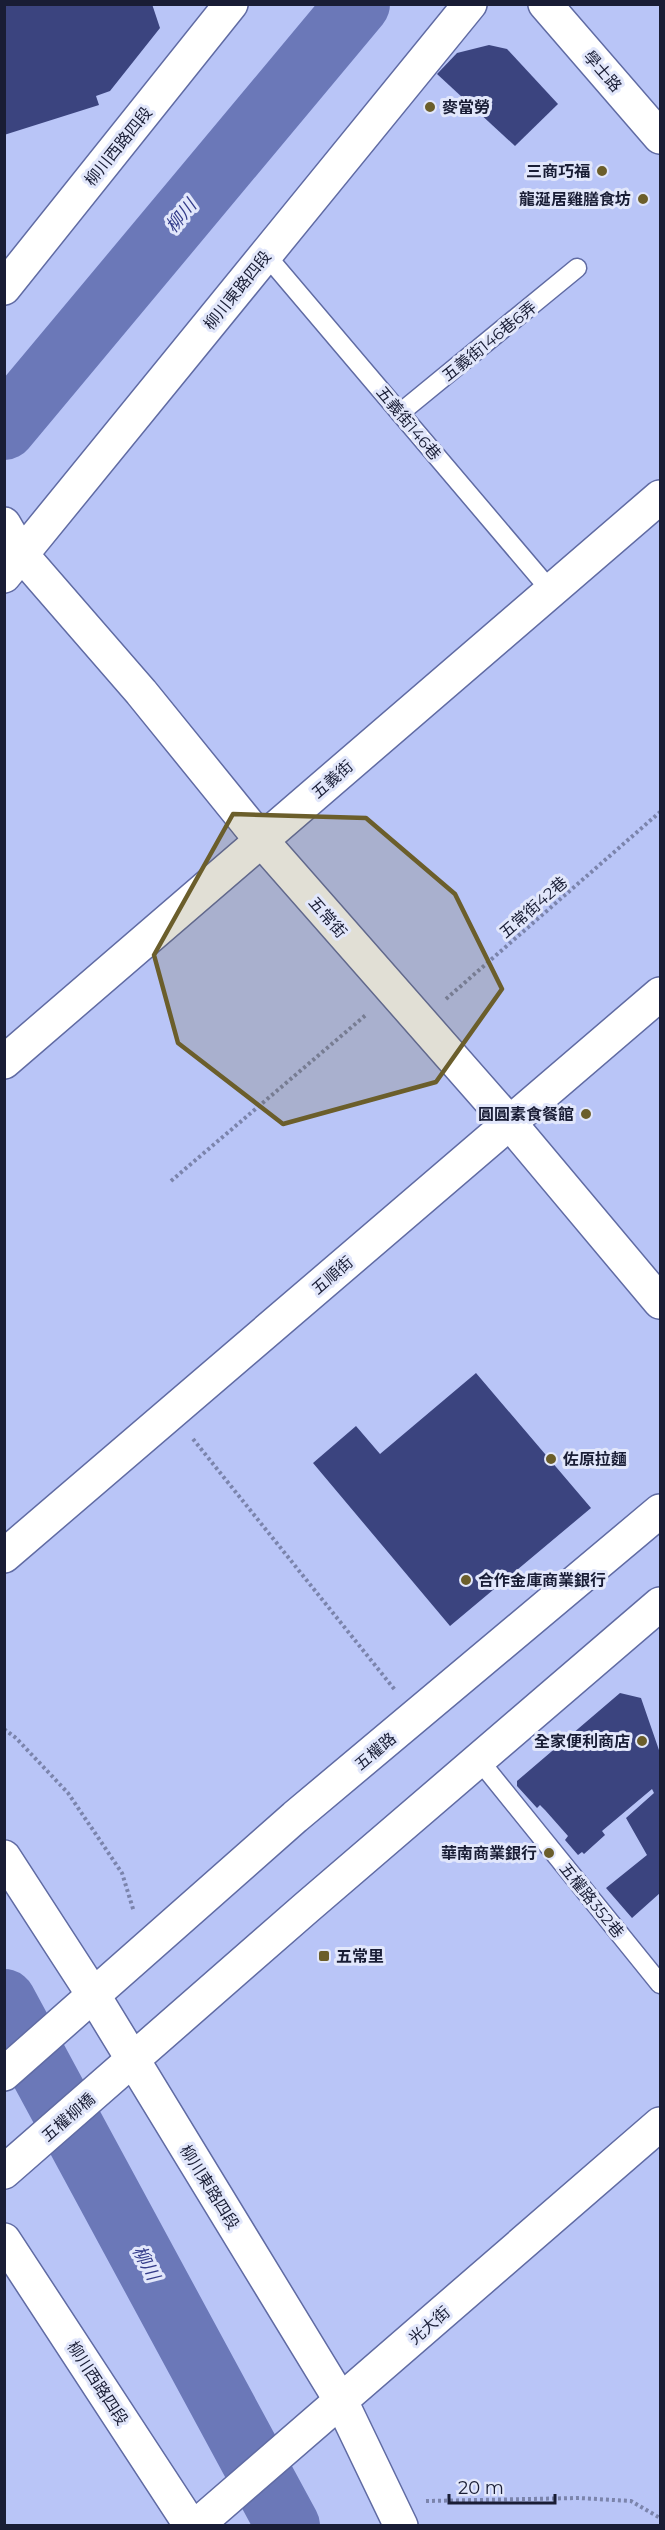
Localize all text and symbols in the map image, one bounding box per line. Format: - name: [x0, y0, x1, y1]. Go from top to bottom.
- street label: 學士路: [580, 47, 626, 96]
- place label: 麥當勞: [442, 98, 490, 117]
- marker: 麥當勞: [423, 100, 437, 114]
- street label: 柳川西路四段: [81, 103, 156, 190]
- place label: 三商巧福: [526, 162, 590, 181]
- marker: 三商巧福: [595, 164, 609, 178]
- place label: 龍涎居雞膳食坊: [519, 190, 631, 209]
- marker: 龍涎居雞膳食坊: [636, 192, 650, 206]
- water label: 柳川: [161, 194, 202, 237]
- street label: 柳川東路四段: [200, 247, 275, 334]
- street label: 五義街146巷6弄: [438, 298, 540, 385]
- street label: 五義街146巷: [372, 383, 445, 464]
- street label: 五義街: [308, 756, 357, 802]
- street label: 五常街42巷: [496, 873, 571, 942]
- street label: 五常街: [305, 893, 351, 942]
- place label: 圓圓素食餐館: [478, 1105, 574, 1124]
- marker: 圓圓素食餐館: [579, 1107, 593, 1121]
- street label: 五順街: [308, 1252, 357, 1298]
- place label: 佐原拉麵: [562, 1450, 627, 1469]
- marker: 佐原拉麵: [544, 1452, 558, 1466]
- place label: 合作金庫商業銀行: [478, 1571, 606, 1590]
- marker: 合作金庫商業銀行: [459, 1573, 473, 1587]
- street label: 五權路: [351, 1729, 400, 1774]
- place label: 全家便利商店: [534, 1732, 630, 1751]
- marker: 全家便利商店: [635, 1734, 649, 1748]
- place label: 華南商業銀行: [441, 1844, 537, 1863]
- marker: 華南商業銀行: [542, 1846, 556, 1860]
- street label: 五權路352巷: [556, 1859, 628, 1942]
- place label: 五常里: [336, 1947, 384, 1966]
- marker: 五常里: [317, 1949, 331, 1963]
- street label: 五權柳橋: [38, 2089, 99, 2146]
- street label: 柳川東路四段: [176, 2142, 243, 2233]
- water label: 柳川: [128, 2242, 165, 2286]
- street label: 光大街: [405, 2302, 454, 2348]
- street label: 柳川西路四段: [63, 2338, 132, 2429]
- scale bar: [449, 2467, 556, 2505]
- text: 20 m: [458, 2477, 504, 2499]

